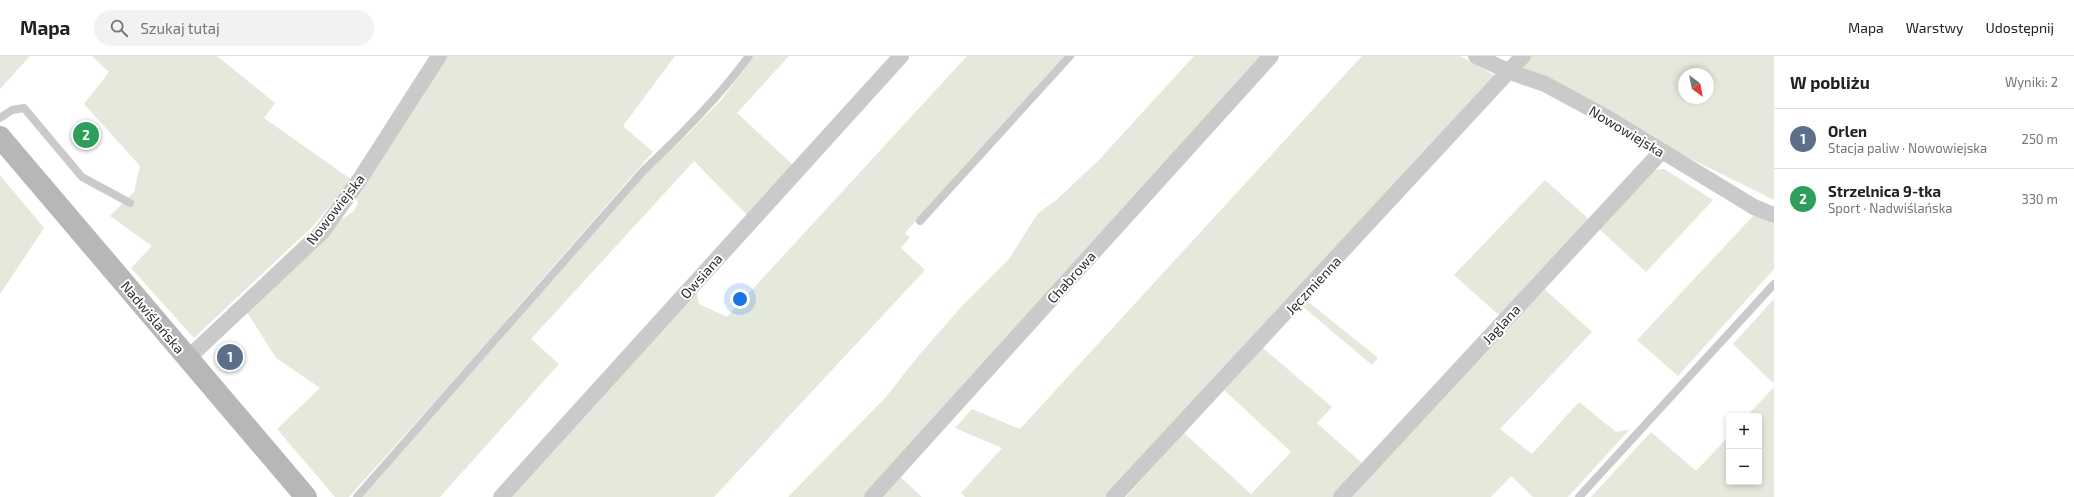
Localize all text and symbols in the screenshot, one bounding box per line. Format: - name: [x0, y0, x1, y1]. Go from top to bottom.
- search box: [94, 10, 374, 46]
- text: Mapa: [20, 16, 70, 39]
- icon: search: [108, 17, 130, 39]
- text: Szukaj tutaj: [140, 19, 220, 37]
- text: Mapa: [1848, 19, 1884, 36]
- text: Warstwy: [1906, 19, 1964, 36]
- text: Udostępnij: [1986, 19, 2054, 36]
- north arrow: [1678, 68, 1714, 104]
- text: W pobliżu: [1790, 72, 1870, 92]
- text: Wyniki: 2: [2005, 74, 2058, 90]
- street label: Nowowiejska: [1586, 102, 1668, 160]
- pin: 2: [73, 120, 99, 150]
- text: Orlen: [1828, 122, 1867, 140]
- text: 1: [1800, 131, 1806, 147]
- text: 250 m: [2022, 131, 2058, 147]
- text: Stacja paliw · Nowowiejska: [1828, 140, 1987, 156]
- street label: Nowowiejska: [302, 170, 368, 248]
- text: Strzelnica 9-tka: [1828, 182, 1941, 200]
- text: 2: [1799, 191, 1807, 207]
- text: 330 m: [2021, 191, 2058, 207]
- text: Sport · Nadwiślańska: [1828, 200, 1952, 216]
- street label: Chabrowa: [1043, 247, 1099, 307]
- street label: Owsiana: [676, 250, 726, 302]
- street label: Jęczmienna: [1282, 252, 1344, 318]
- street label: Nadwiślańska: [118, 277, 188, 357]
- your location: [730, 289, 750, 309]
- street label: Jaglana: [1478, 301, 1524, 347]
- pin: 1: [217, 342, 243, 372]
- map controls: [1726, 413, 1762, 485]
- button: +: [1726, 413, 1762, 449]
- button: −: [1726, 449, 1762, 485]

